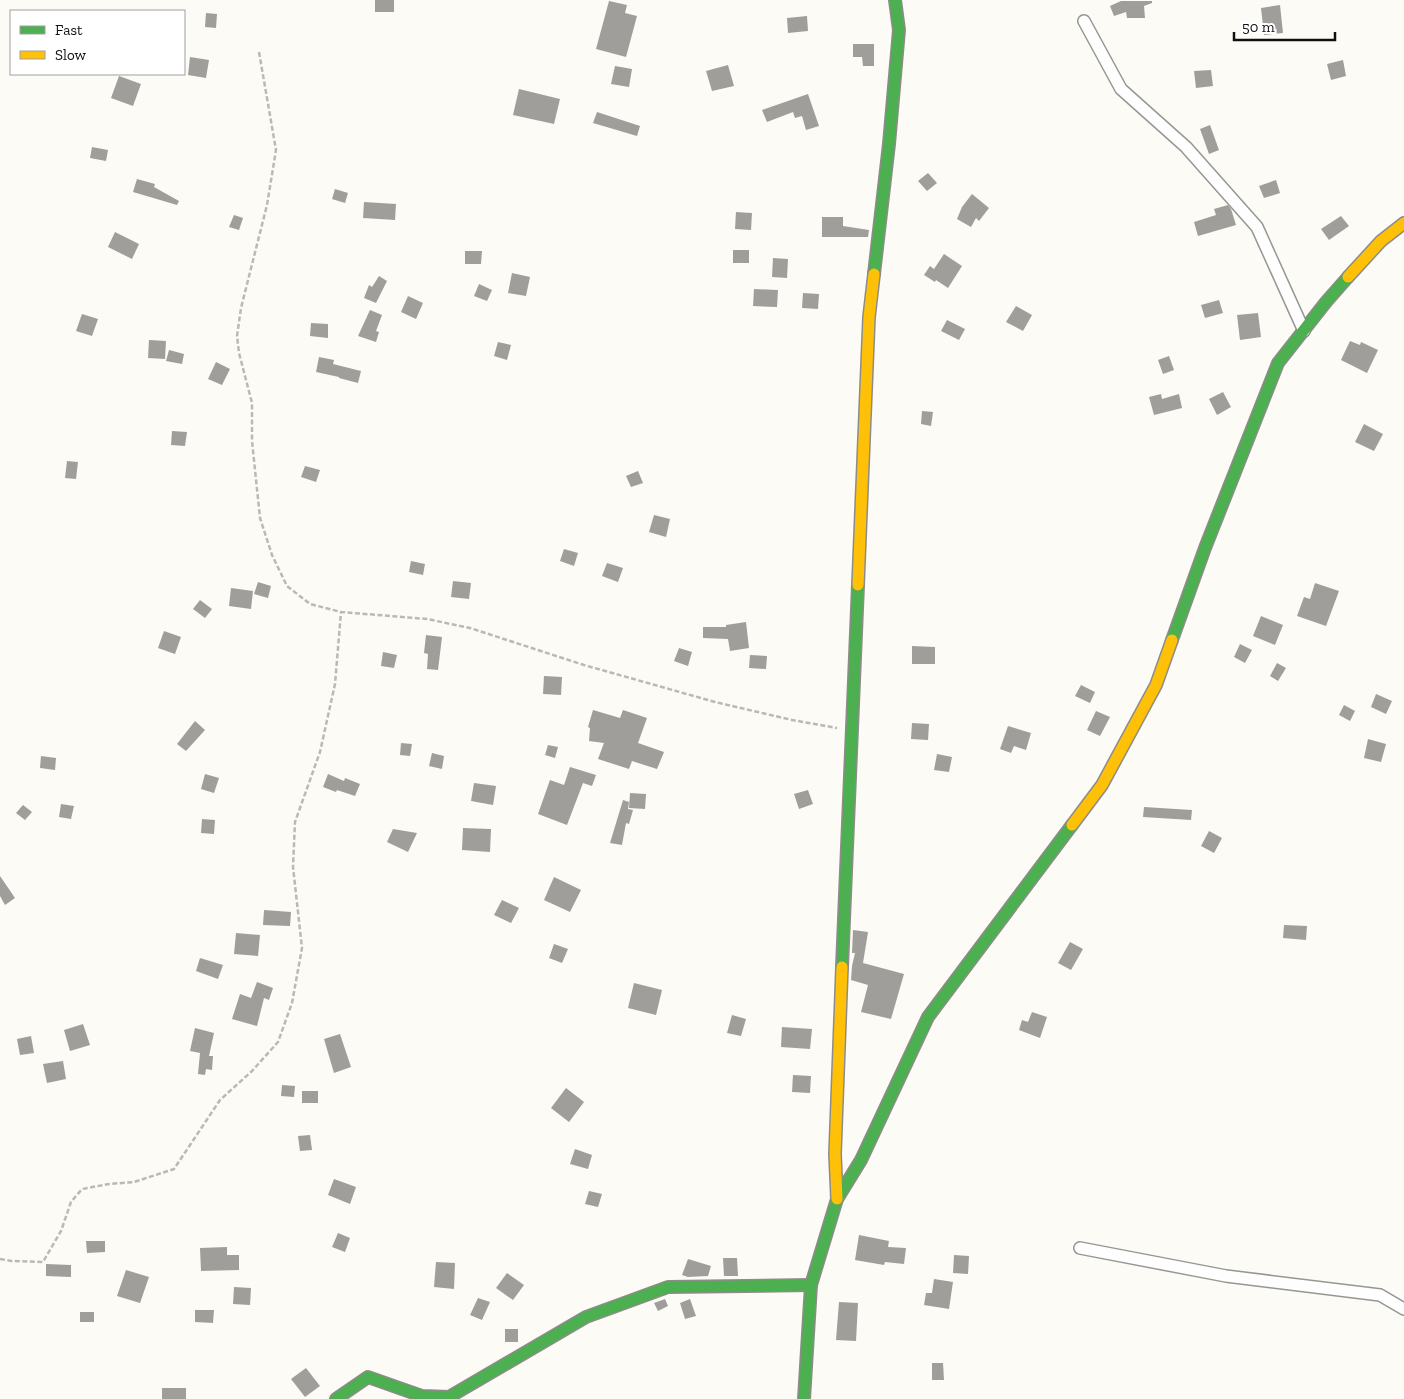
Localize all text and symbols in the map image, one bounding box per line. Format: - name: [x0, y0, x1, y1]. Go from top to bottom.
- legend: [10, 10, 185, 75]
- scale bar: [1234, 10, 1335, 42]
- text: 50 m: [1242, 18, 1275, 36]
- text: Fast: [55, 21, 83, 39]
- text: Slow: [55, 46, 87, 64]

